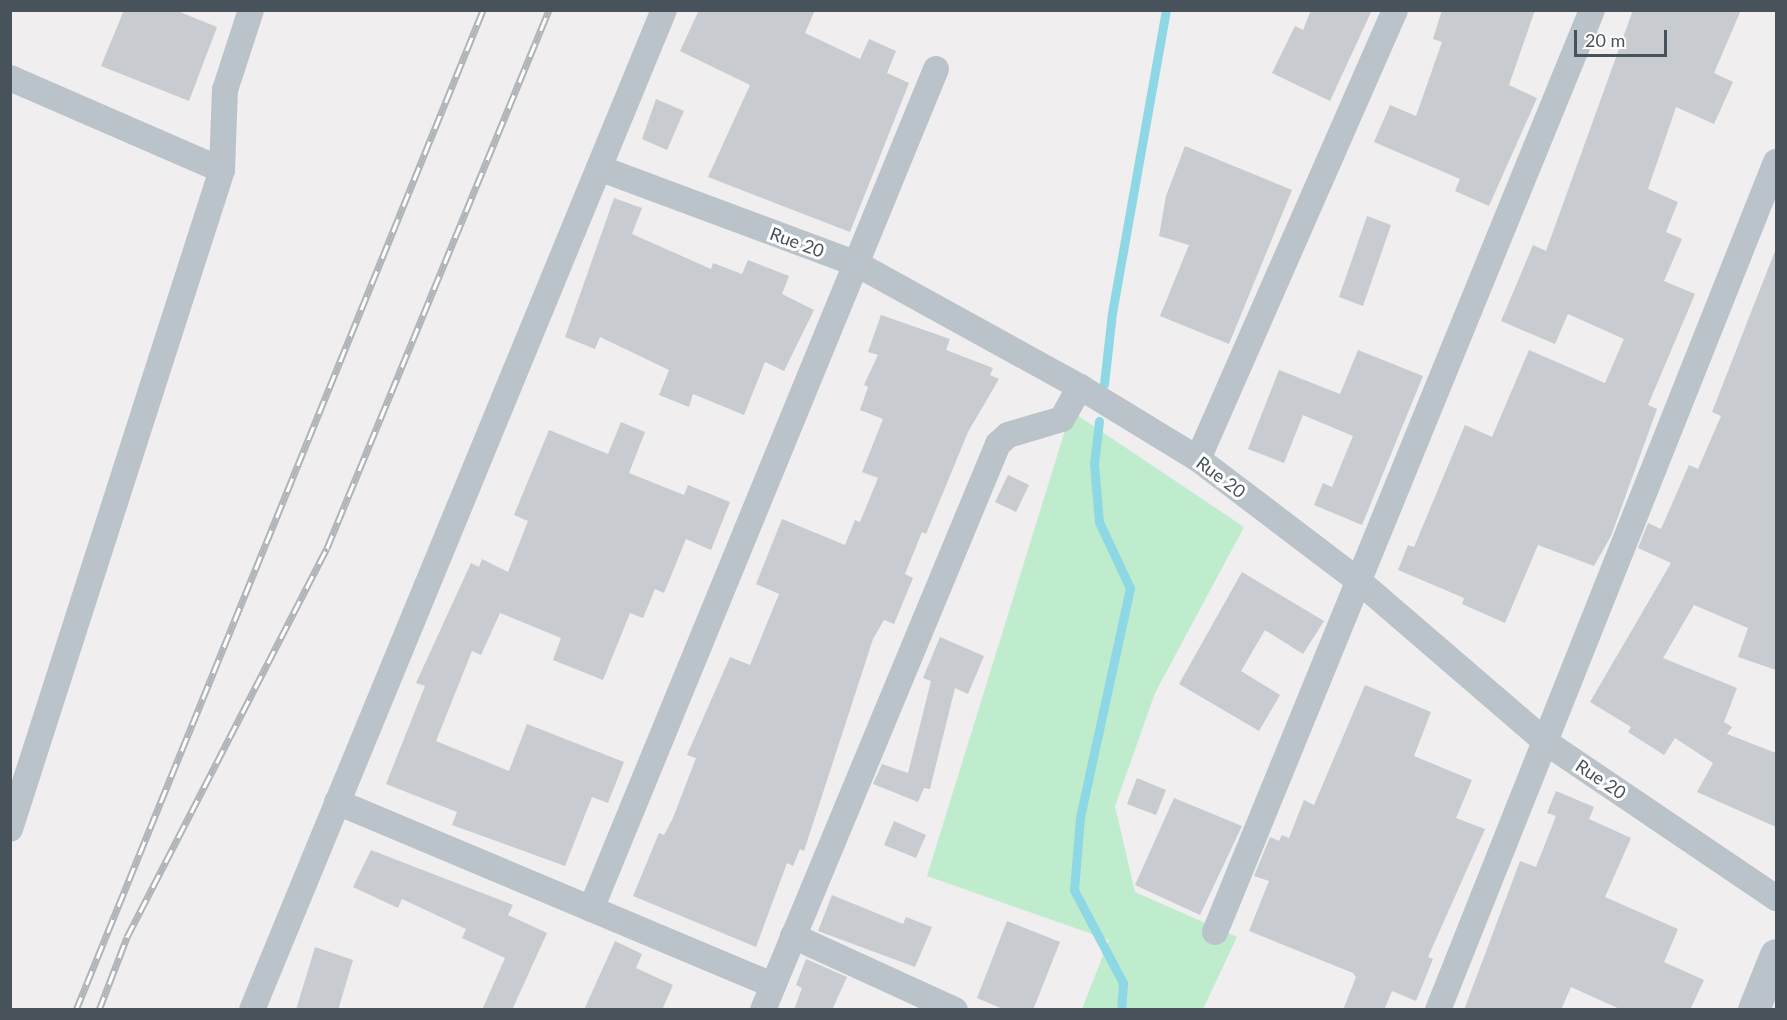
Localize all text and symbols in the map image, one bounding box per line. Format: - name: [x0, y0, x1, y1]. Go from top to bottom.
- scale bar: [1577, 18, 1670, 56]
- text: 20 m: [1585, 29, 1625, 51]
- street label: Rue 20: [767, 222, 827, 262]
- street label: Rue 20: [1192, 452, 1250, 502]
- street label: Rue 20: [1572, 754, 1630, 804]

